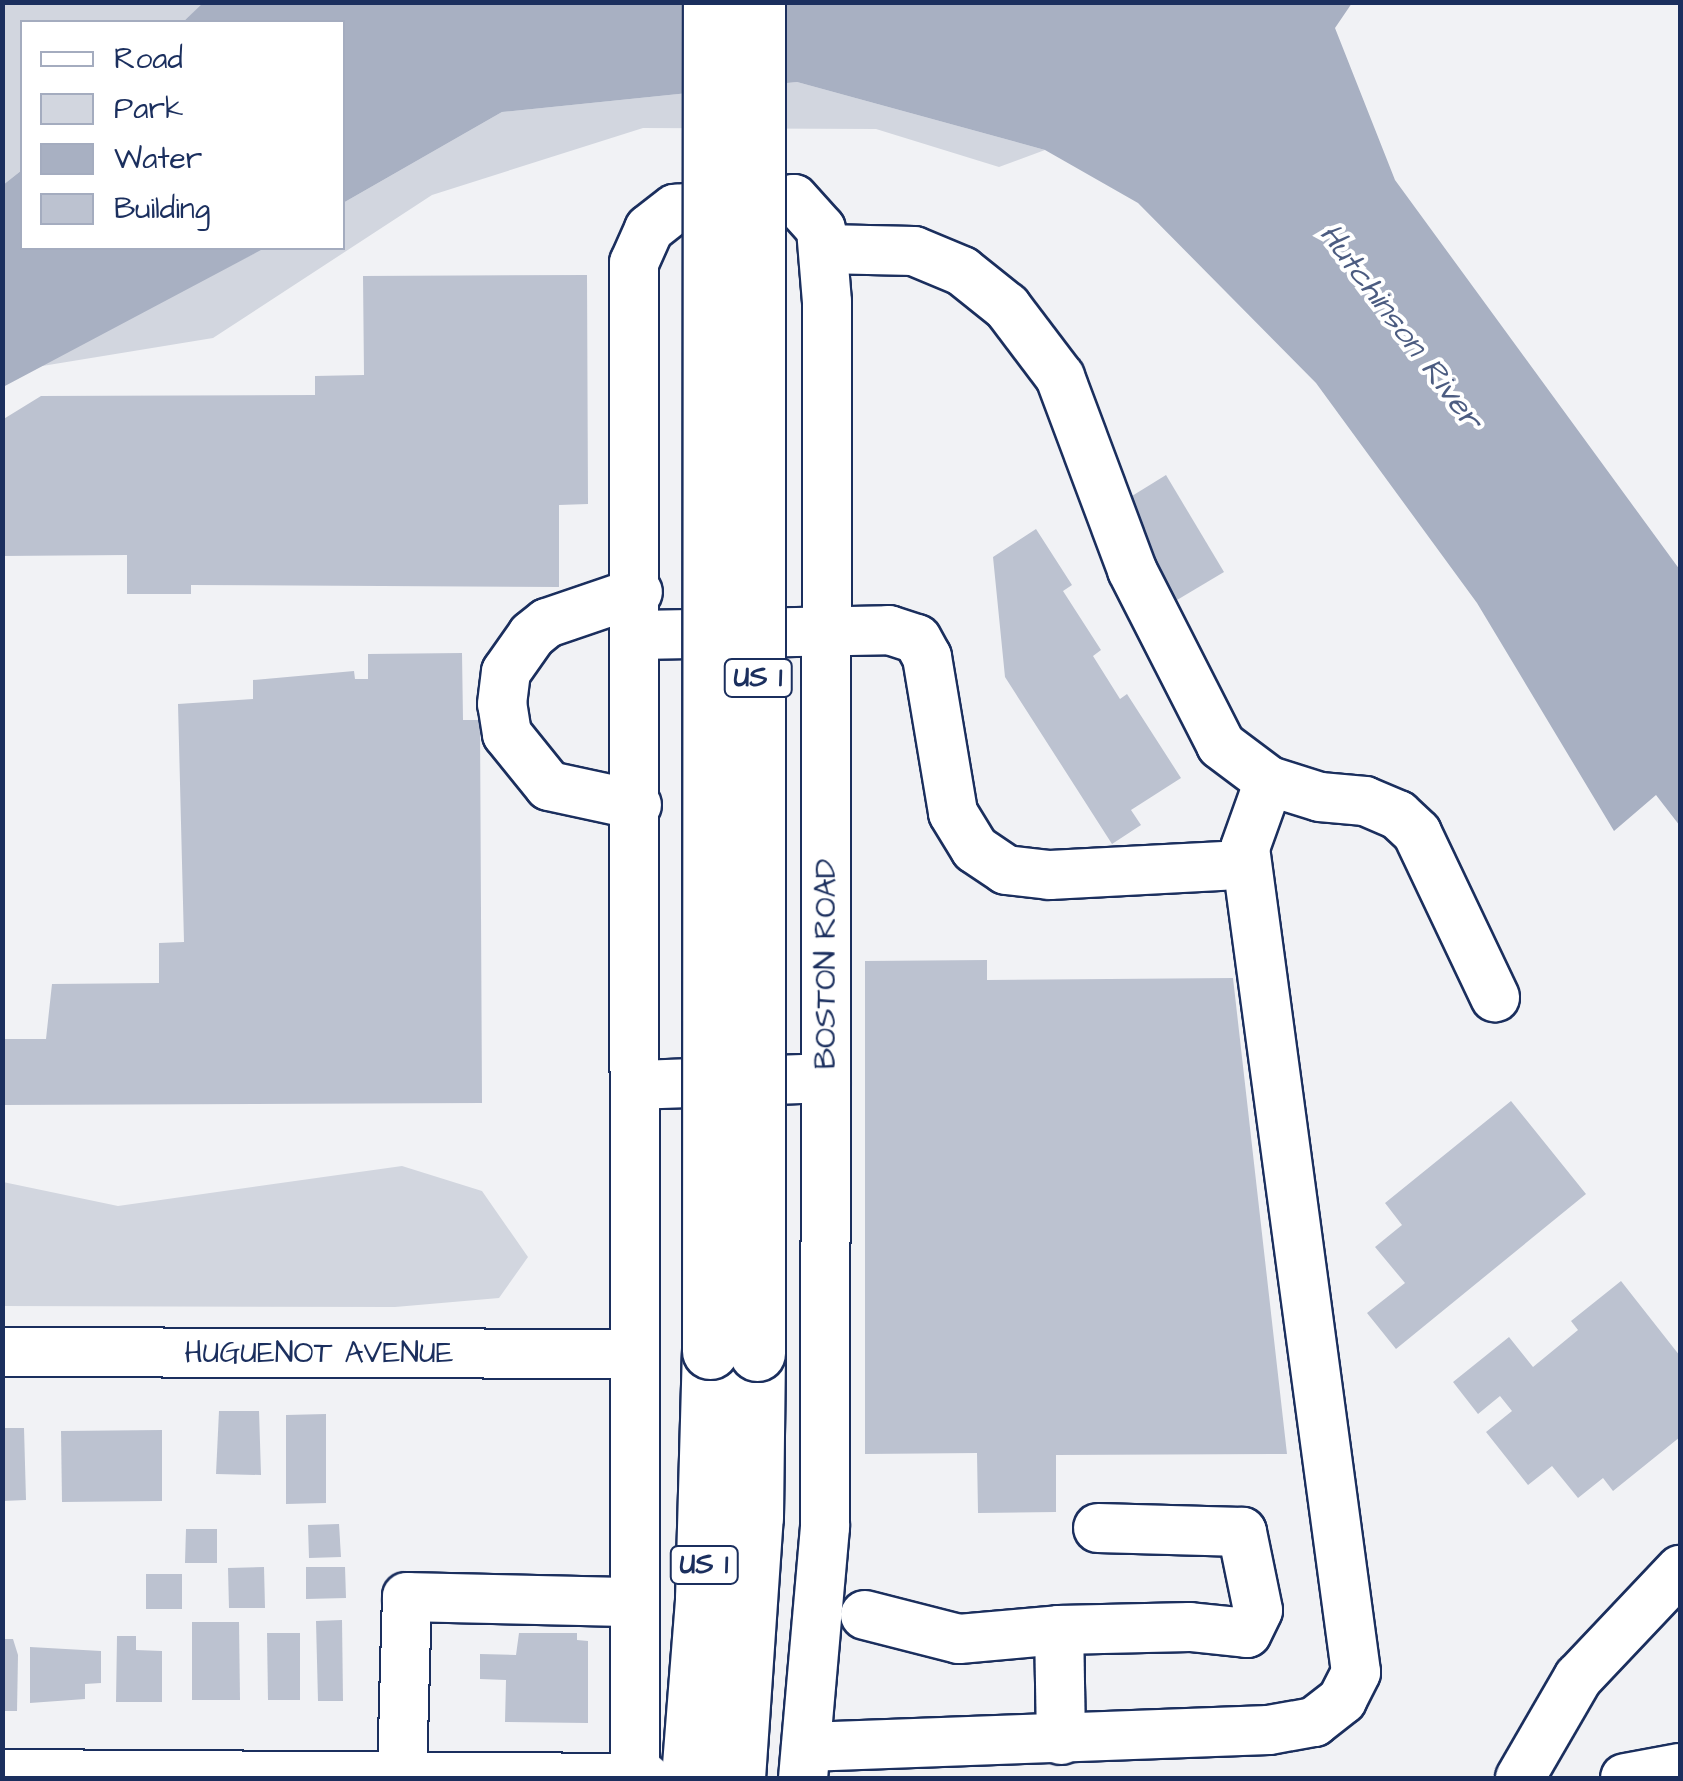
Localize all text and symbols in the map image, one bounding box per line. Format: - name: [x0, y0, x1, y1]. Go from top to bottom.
- legend: [20, 20, 345, 250]
- text: Road: [114, 38, 183, 80]
- text: Park: [114, 88, 183, 130]
- text: Water: [114, 138, 202, 180]
- text: Building: [114, 188, 210, 230]
- water label: Hutchinson River: [1310, 217, 1490, 437]
- road number: US 1: [723, 655, 793, 701]
- street label: BOSTON ROAD: [808, 859, 844, 1069]
- street label: HUGUENOT AVENUE: [184, 1335, 454, 1371]
- road number: US 1: [669, 1542, 739, 1588]

